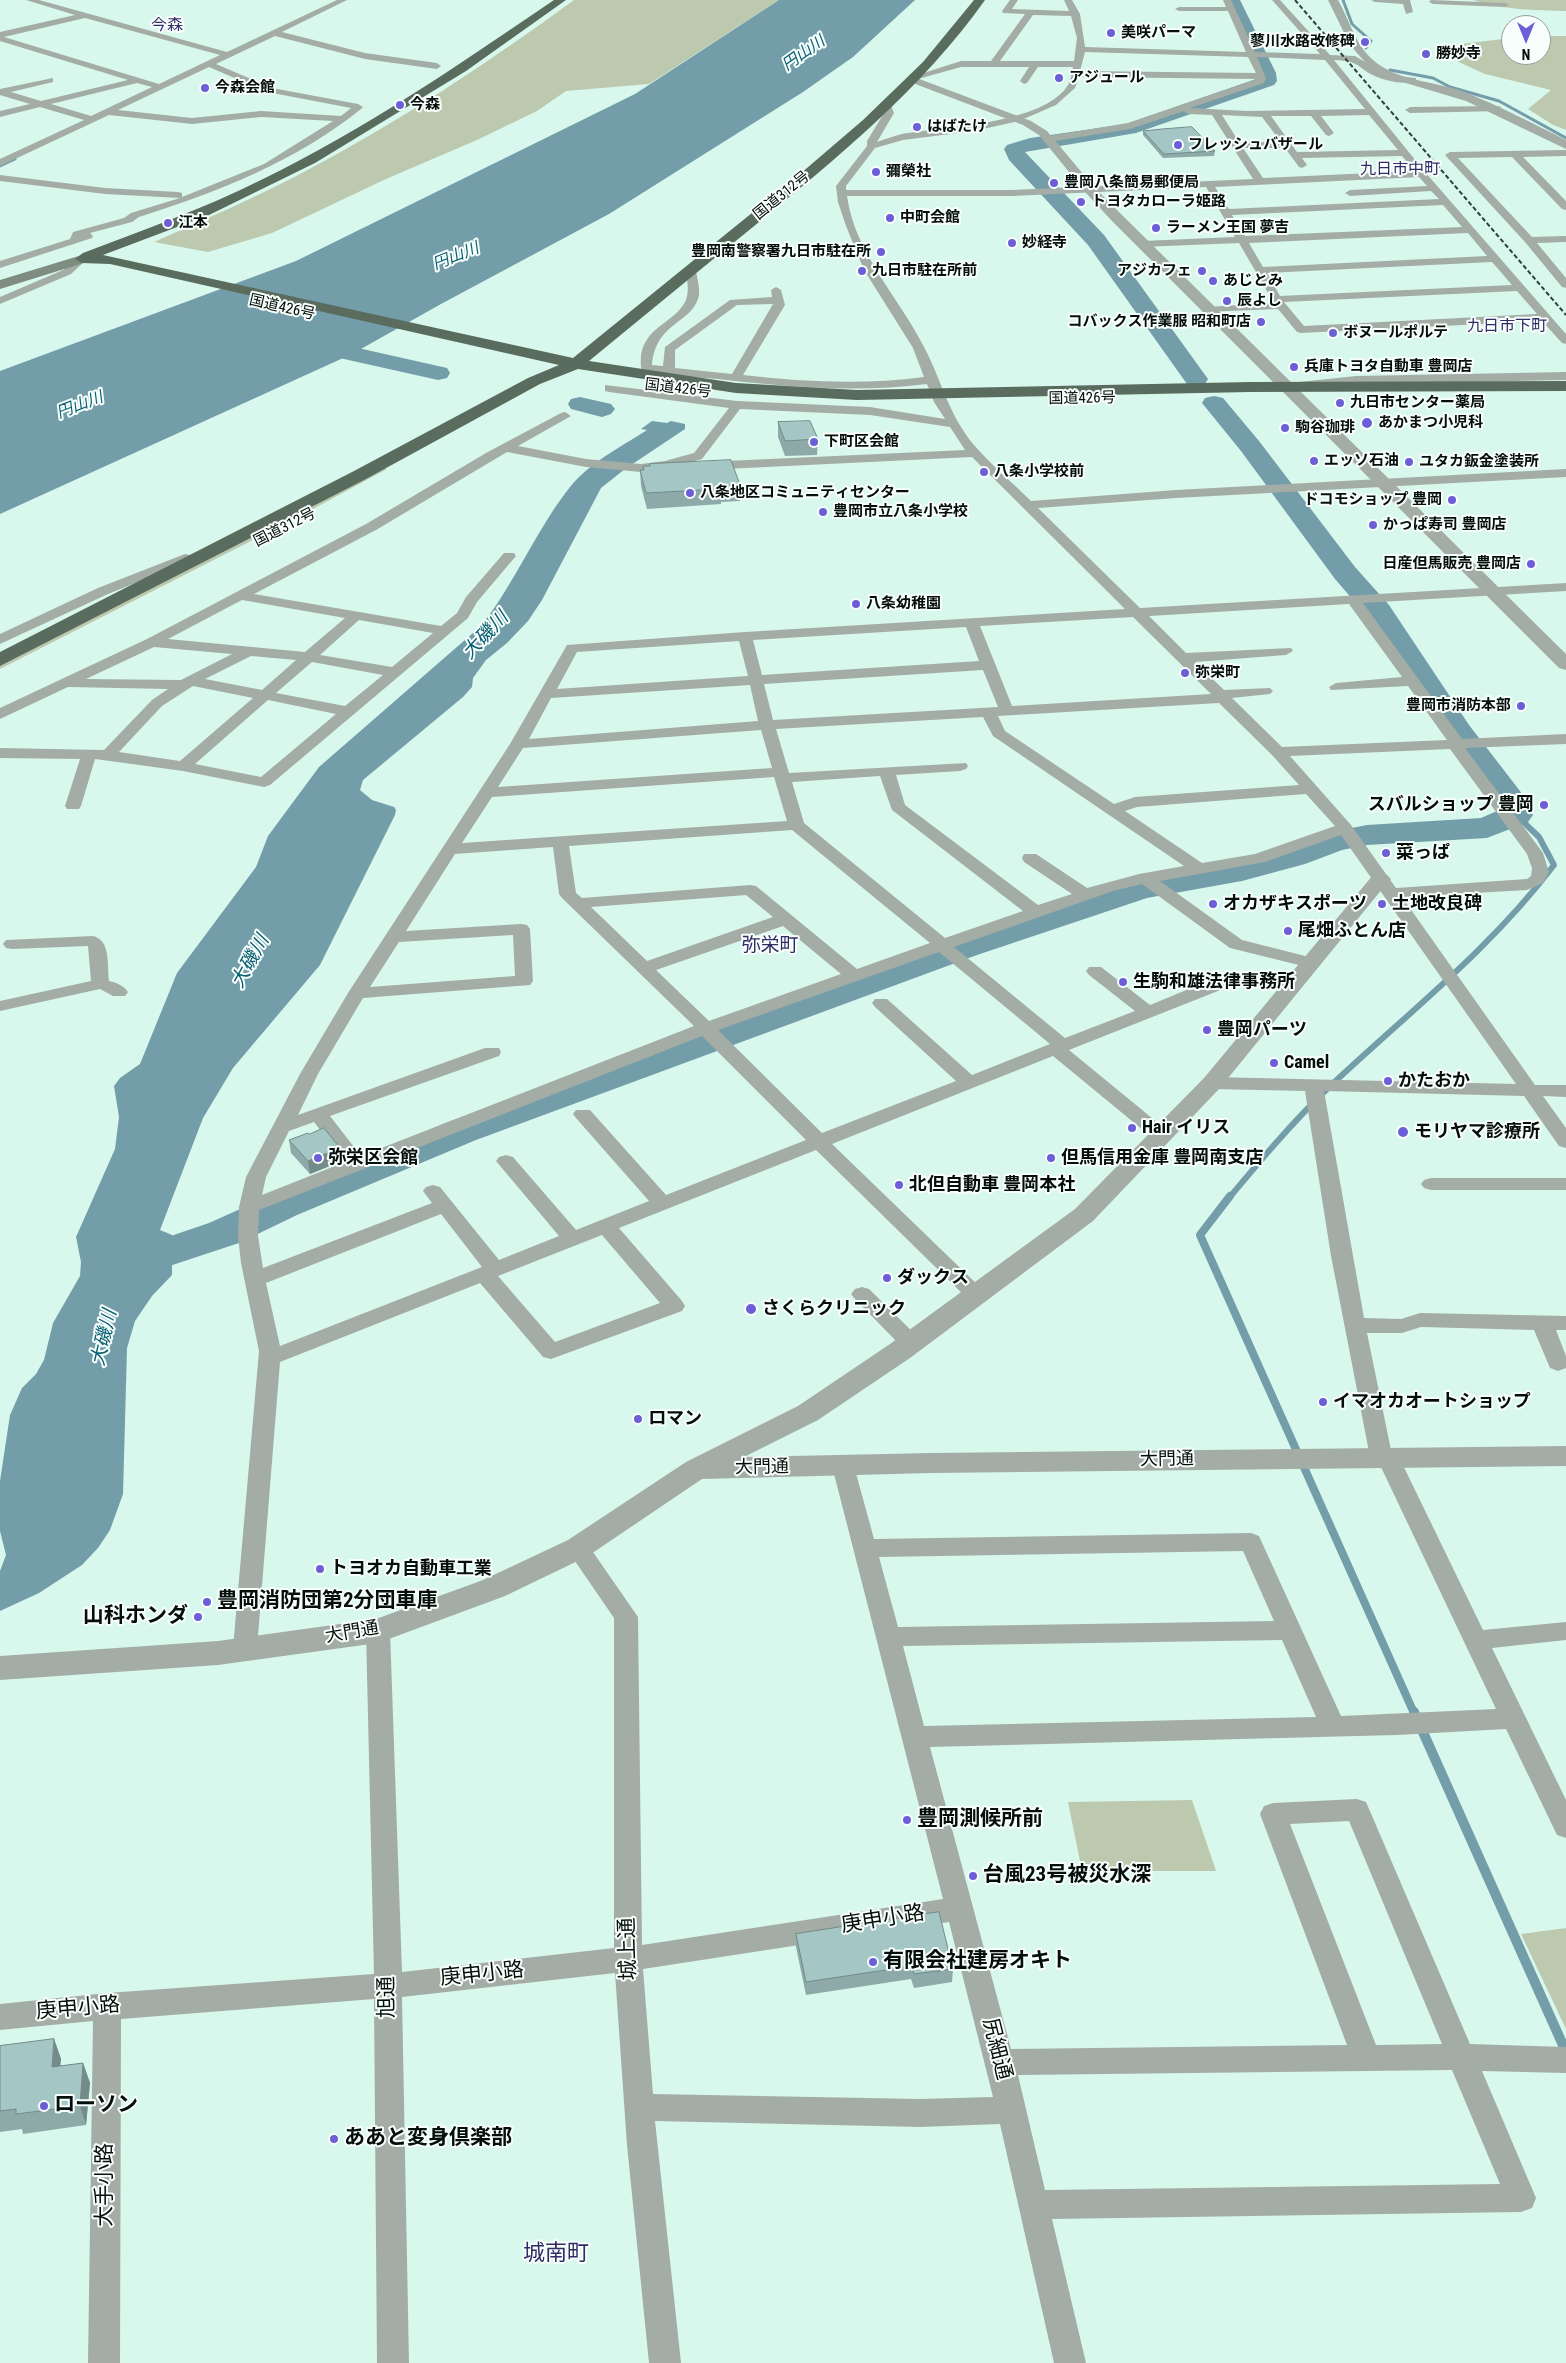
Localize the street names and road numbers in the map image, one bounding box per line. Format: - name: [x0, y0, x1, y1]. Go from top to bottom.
- street label: 国道312号: [750, 168, 814, 224]
- street label: 国道426号: [247, 292, 317, 324]
- street label: 国道426号: [644, 376, 712, 402]
- street label: 国道426号: [1048, 389, 1116, 409]
- street label: 国道312号: [251, 505, 319, 551]
- street label: 大門通: [1140, 1449, 1194, 1471]
- street label: 大門通: [735, 1457, 789, 1479]
- street label: 大門通: [324, 1618, 380, 1648]
- street label: 庚申小路: [840, 1901, 926, 1939]
- street label: 城上通: [615, 1917, 643, 1981]
- street label: 庚申小路: [439, 1958, 525, 1992]
- street label: 旭通: [375, 1976, 401, 2018]
- street label: 庚申小路: [35, 1993, 121, 2025]
- street label: 尻細通: [976, 2015, 1016, 2083]
- street label: 大手小路: [93, 2143, 119, 2227]

